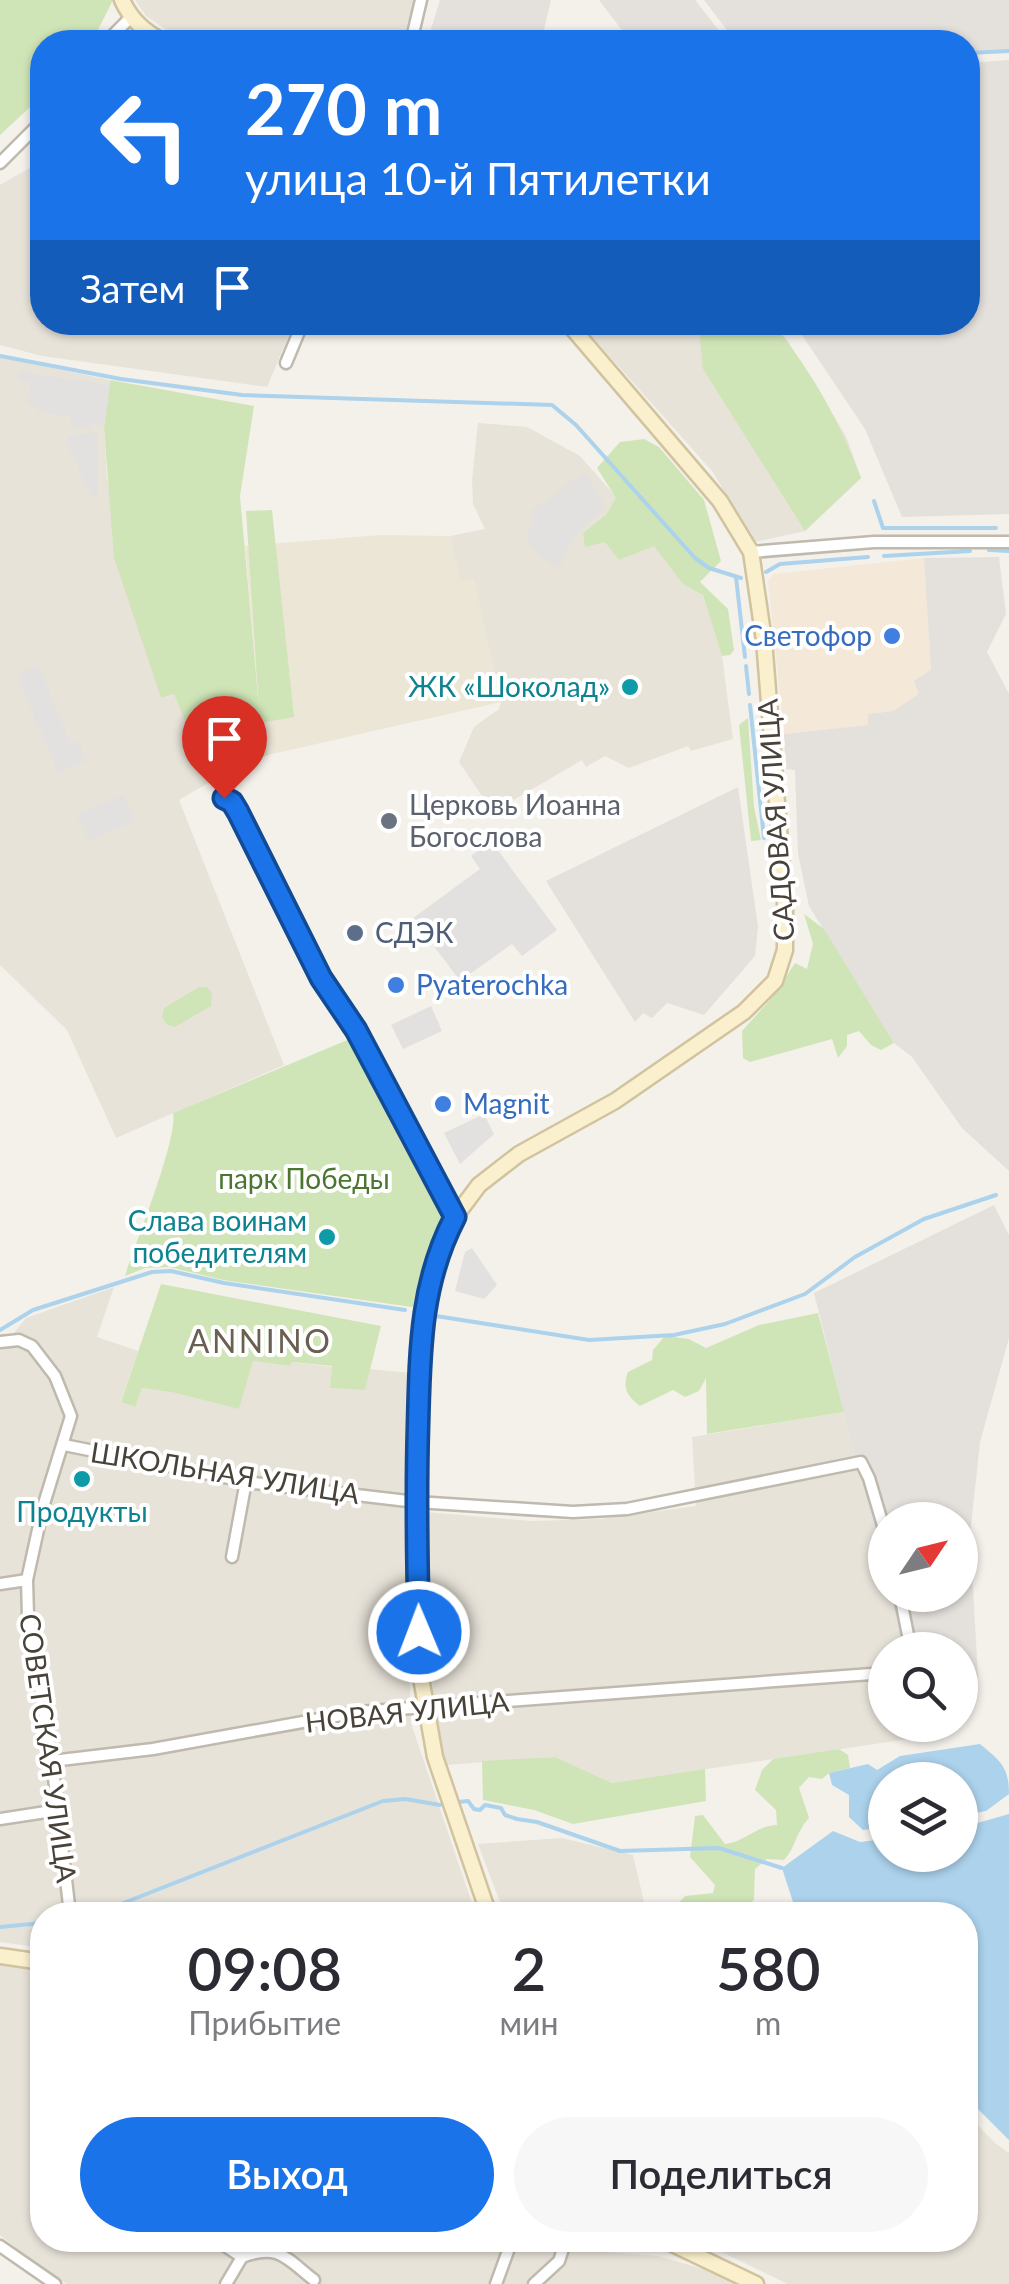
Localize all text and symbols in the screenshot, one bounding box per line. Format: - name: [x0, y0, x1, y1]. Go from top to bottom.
- text: 270 m: [245, 66, 442, 150]
- icon: left: [80, 70, 210, 200]
- text: улица 10-й Пятилетки: [245, 151, 711, 205]
- icon: arrive: [205, 260, 260, 315]
- text: Затем: [80, 265, 185, 311]
- place label: Светофор: [744, 618, 872, 652]
- marker: Светофор: [881, 625, 903, 647]
- place label: ЖК «Шоколад»: [408, 669, 610, 703]
- marker: ЖК «Шоколад»: [619, 676, 641, 698]
- pin: [182, 696, 267, 799]
- street label: САДОВАЯ УЛИЦА: [750, 698, 800, 942]
- icon: arrive: [197, 711, 252, 766]
- place label: Церковь Иоанна Богослова: [409, 787, 621, 853]
- marker: Церковь Иоанна Богослова: [378, 810, 400, 832]
- place label: СДЭК: [375, 915, 454, 949]
- marker: СДЭК: [344, 922, 366, 944]
- place label: Pyaterochka: [416, 967, 568, 1001]
- marker: Pyaterochka: [385, 974, 407, 996]
- place label: Magnit: [463, 1086, 549, 1120]
- marker: Magnit: [432, 1093, 454, 1115]
- park label: парк Победы: [218, 1161, 390, 1195]
- place label: Слава воинам победителям: [128, 1203, 307, 1269]
- marker: Слава воинам победителям: [316, 1226, 338, 1248]
- district label: ANNINO: [188, 1321, 332, 1360]
- street label: ШКОЛЬНАЯ УЛИЦА: [88, 1434, 362, 1510]
- marker: Продукты: [71, 1468, 93, 1490]
- place label: Продукты: [16, 1494, 148, 1528]
- north arrow: [868, 1502, 978, 1612]
- map controls: [868, 1502, 978, 1872]
- position arrow: [367, 1580, 471, 1684]
- street label: СОВЕТСКАЯ УЛИЦА: [13, 1611, 85, 1885]
- button: search: [868, 1632, 978, 1742]
- street label: НОВАЯ УЛИЦА: [303, 1683, 511, 1739]
- button: layers: [868, 1762, 978, 1872]
- text: 09:08: [188, 1932, 342, 2004]
- text: 2: [512, 1932, 546, 2004]
- text: 580: [716, 1932, 820, 2004]
- text: Прибытие: [188, 2003, 341, 2042]
- text: мин: [500, 2003, 559, 2042]
- text: m: [755, 2003, 781, 2042]
- button: Выход: [80, 2117, 494, 2232]
- button: Поделиться: [514, 2117, 928, 2232]

